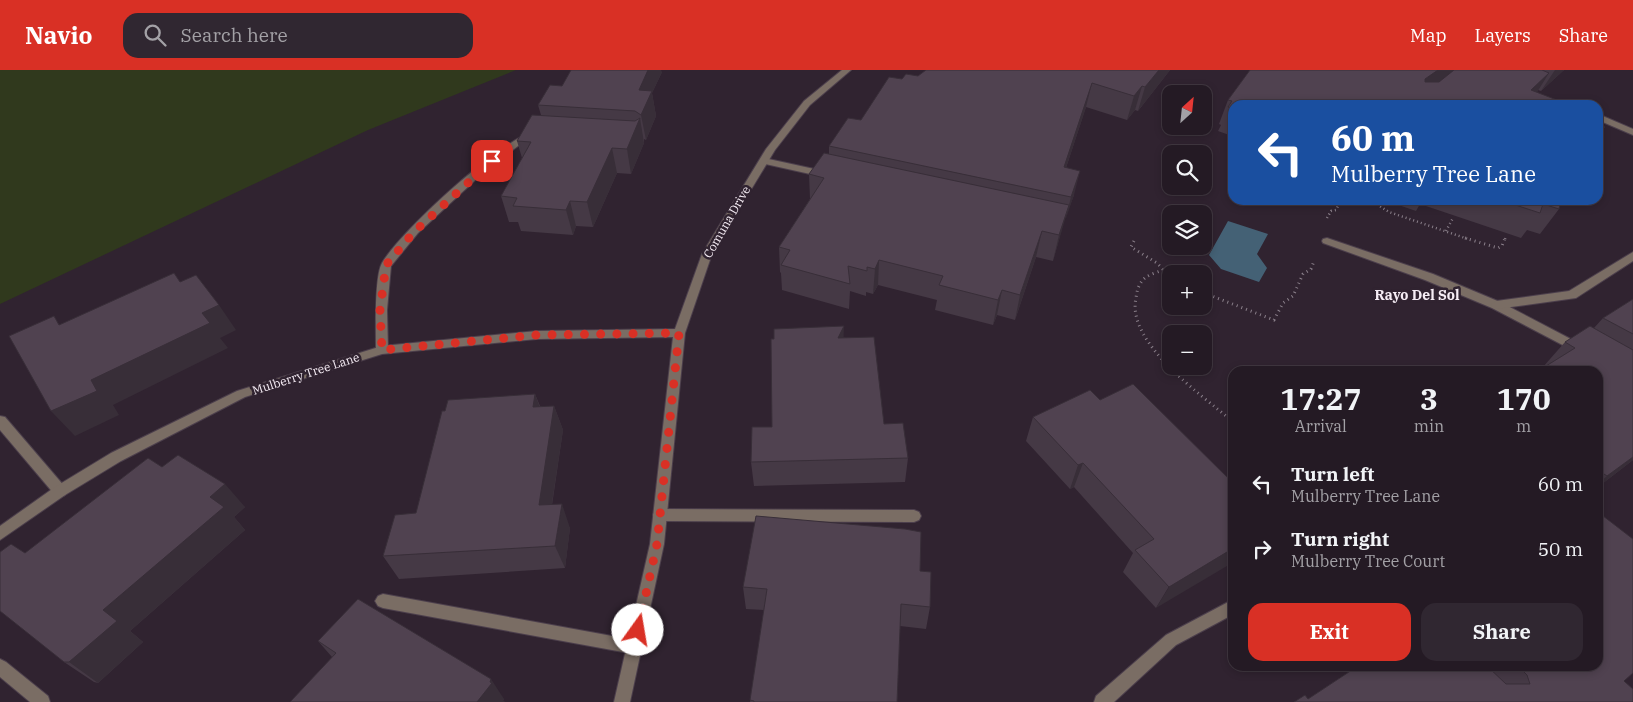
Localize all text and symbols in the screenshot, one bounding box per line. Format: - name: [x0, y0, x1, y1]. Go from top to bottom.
- search box: [123, 13, 473, 58]
- text: Navio: [25, 19, 93, 51]
- icon: search: [141, 21, 169, 49]
- text: Search here: [181, 23, 288, 47]
- text: Map: [1410, 24, 1447, 47]
- text: Layers: [1475, 24, 1531, 47]
- text: Share: [1559, 24, 1608, 47]
- north arrow: [1162, 85, 1212, 135]
- map controls: [1162, 85, 1212, 375]
- text: 60 m: [1331, 115, 1415, 161]
- icon: left: [1248, 120, 1313, 185]
- pin: [471, 140, 513, 182]
- button: search: [1162, 145, 1212, 195]
- icon: arrive: [478, 147, 506, 175]
- text: Mulberry Tree Lane: [1331, 159, 1536, 188]
- street label: Comuna Drive: [700, 183, 753, 260]
- button: layers: [1162, 205, 1212, 255]
- button: +: [1162, 265, 1212, 315]
- district label: Rayo Del Sol: [1374, 286, 1460, 304]
- button: −: [1162, 325, 1212, 375]
- street label: Mulberry Tree Lane: [250, 349, 361, 398]
- text: 17:27: [1280, 379, 1361, 418]
- text: 3: [1420, 379, 1438, 418]
- text: 170: [1497, 379, 1551, 418]
- text: Arrival: [1295, 416, 1347, 436]
- text: min: [1414, 416, 1444, 436]
- text: m: [1516, 416, 1531, 436]
- text: Turn left: [1291, 462, 1374, 486]
- icon: left: [1248, 470, 1276, 498]
- text: 60 m: [1538, 472, 1583, 496]
- text: Mulberry Tree Lane: [1291, 486, 1440, 506]
- text: Turn right: [1291, 527, 1389, 551]
- icon: right: [1248, 535, 1276, 563]
- text: 50 m: [1538, 537, 1583, 561]
- text: Mulberry Tree Court: [1291, 551, 1445, 571]
- position arrow: [611, 603, 663, 655]
- button: Exit: [1248, 603, 1411, 661]
- button: Share: [1421, 603, 1583, 661]

